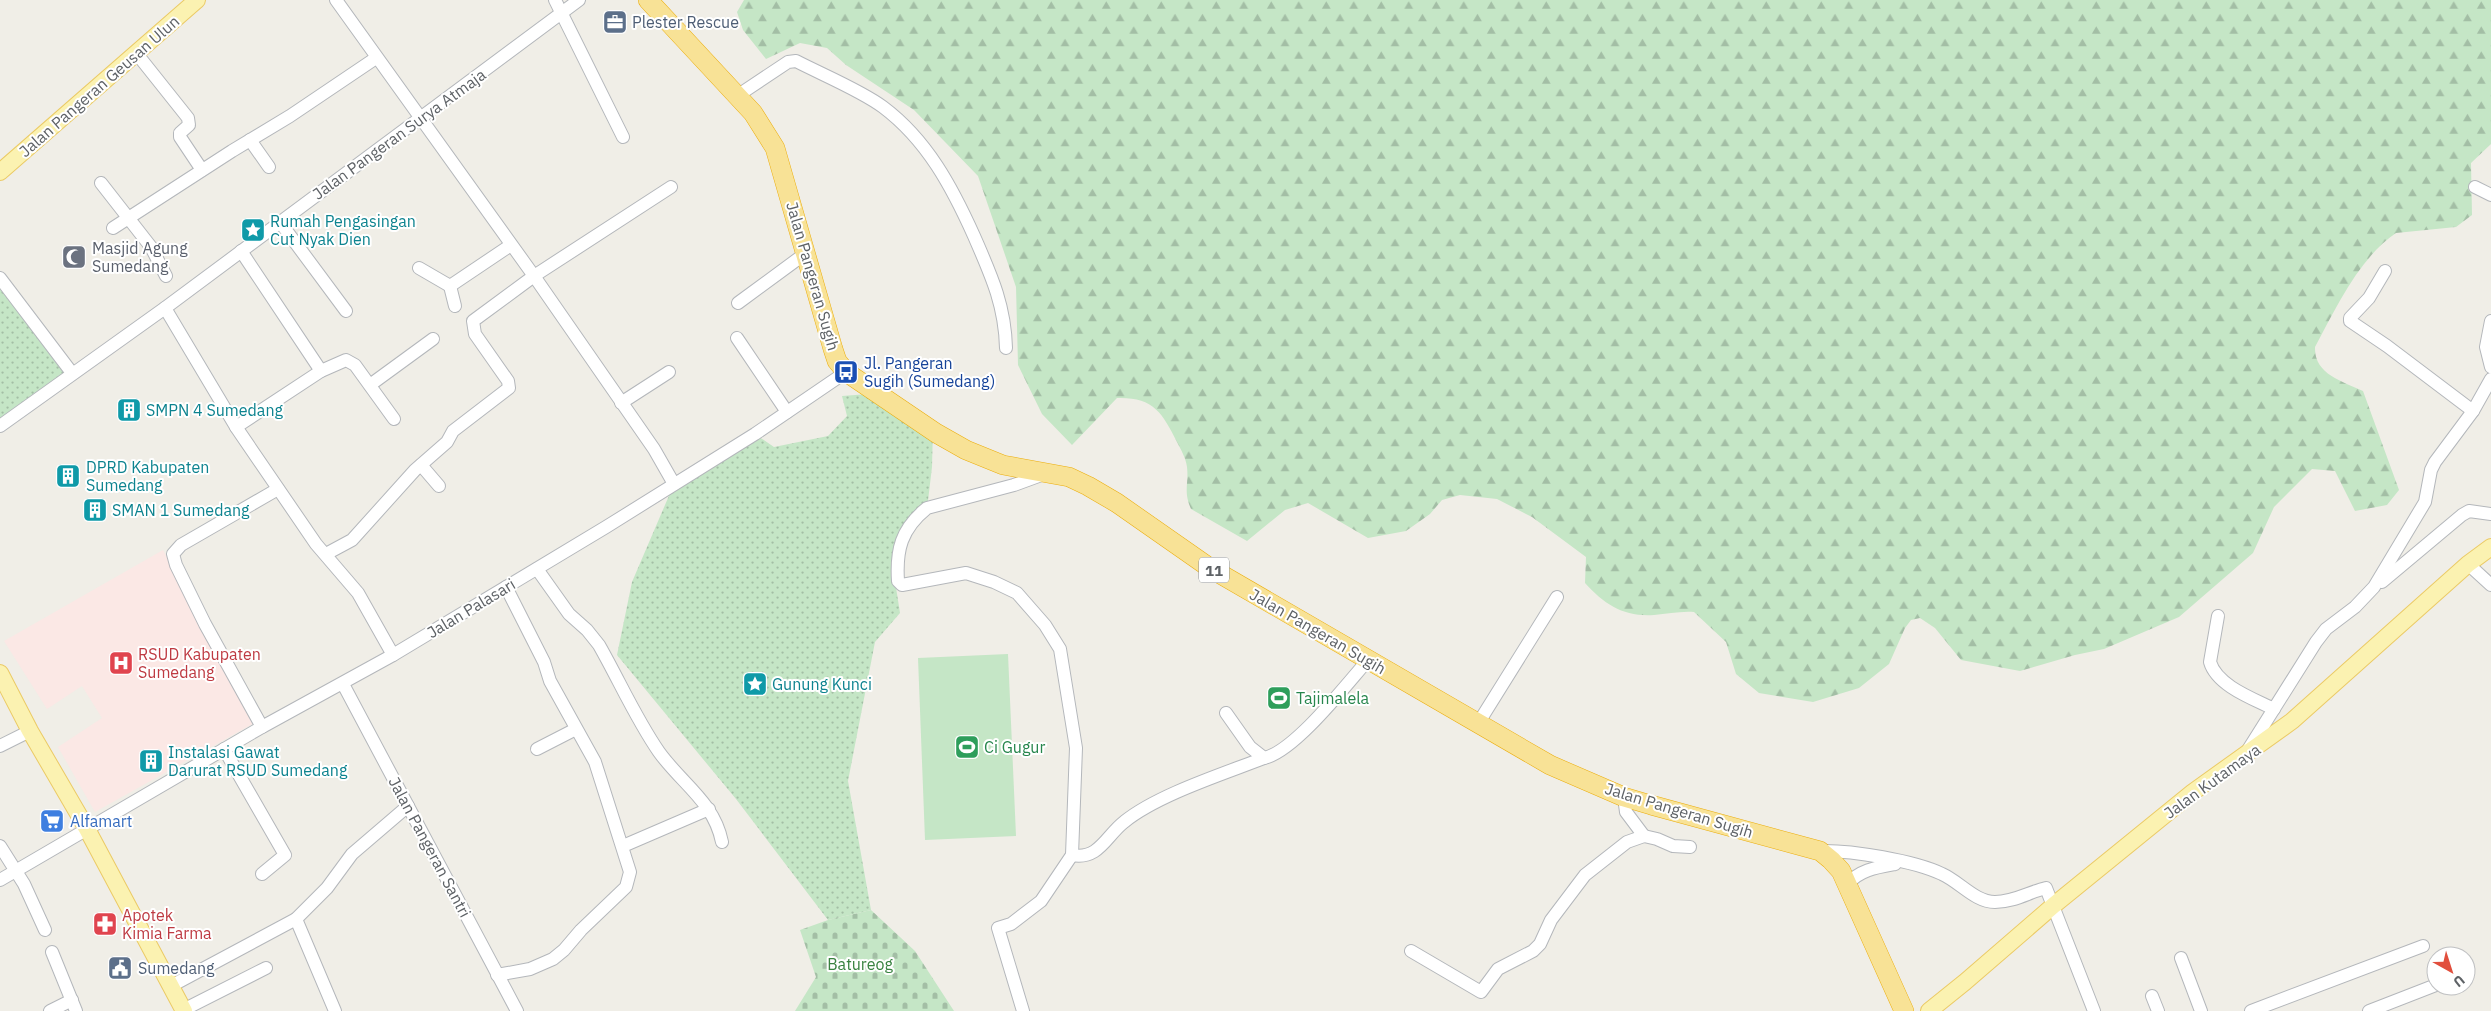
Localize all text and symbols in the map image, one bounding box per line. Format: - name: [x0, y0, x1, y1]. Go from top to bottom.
- office icon: Plester Rescue: [602, 9, 628, 35]
- street label: Jalan Pangeran Geusan Ulun: [15, 11, 183, 161]
- place label: Plester Rescue: [632, 12, 739, 32]
- street label: Jalan Pangeran Surya Atmaja: [308, 64, 490, 204]
- street label: Jalan Pangeran Sugih: [782, 199, 844, 353]
- place label: Rumah Pengasingan Cut Nyak Dien: [270, 211, 416, 249]
- place icon: Rumah Pengasingan Cut Nyak Dien: [240, 217, 266, 243]
- place label: Masjid Agung Sumedang: [92, 238, 188, 276]
- mosque icon: Masjid Agung Sumedang: [61, 244, 87, 270]
- place label: Jl. Pangeran Sugih (Sumedang): [864, 353, 995, 391]
- bus stop icon: Jl. Pangeran Sugih (Sumedang): [833, 359, 859, 385]
- building icon: SMPN 4 Sumedang: [116, 397, 142, 423]
- place label: SMPN 4 Sumedang: [146, 400, 283, 420]
- place label: DPRD Kabupaten Sumedang: [86, 457, 209, 495]
- building icon: DPRD Kabupaten Sumedang: [55, 463, 81, 489]
- building icon: SMAN 1 Sumedang: [82, 497, 108, 523]
- place label: SMAN 1 Sumedang: [112, 500, 250, 520]
- road number: 11: [1199, 558, 1229, 582]
- street label: Jalan Palasari: [423, 574, 519, 642]
- street label: Jalan Pangeran Sugih: [1246, 584, 1390, 678]
- place label: RSUD Kabupaten Sumedang: [138, 644, 261, 682]
- hospital icon: RSUD Kabupaten Sumedang: [108, 650, 134, 676]
- place icon: Gunung Kunci: [742, 671, 768, 697]
- place label: Gunung Kunci: [772, 674, 872, 694]
- sports icon: Tajimalela: [1266, 685, 1292, 711]
- place label: Tajimalela: [1296, 688, 1370, 708]
- sports icon: Ci Gugur: [954, 734, 980, 760]
- place label: Ci Gugur: [984, 737, 1045, 757]
- street label: Jalan Kutamaya: [2160, 739, 2265, 823]
- place label: Instalasi Gawat Darurat RSUD Sumedang: [168, 742, 348, 780]
- building icon: Instalasi Gawat Darurat RSUD Sumedang: [138, 748, 164, 774]
- street label: Jalan Pangeran Santri: [384, 773, 476, 921]
- street label: Jalan Pangeran Sugih: [1602, 778, 1756, 842]
- supermarket icon: Alfamart: [39, 808, 65, 834]
- place label: Alfamart: [70, 811, 132, 831]
- place label: Apotek Kimia Farma: [122, 905, 212, 943]
- pharmacy icon: Apotek Kimia Farma: [92, 911, 118, 937]
- north arrow: [2426, 946, 2476, 996]
- park label: Batureog: [827, 954, 893, 974]
- public building icon: Sumedang: [107, 955, 133, 981]
- place label: Sumedang: [138, 958, 215, 978]
- text: U: [2450, 971, 2469, 991]

